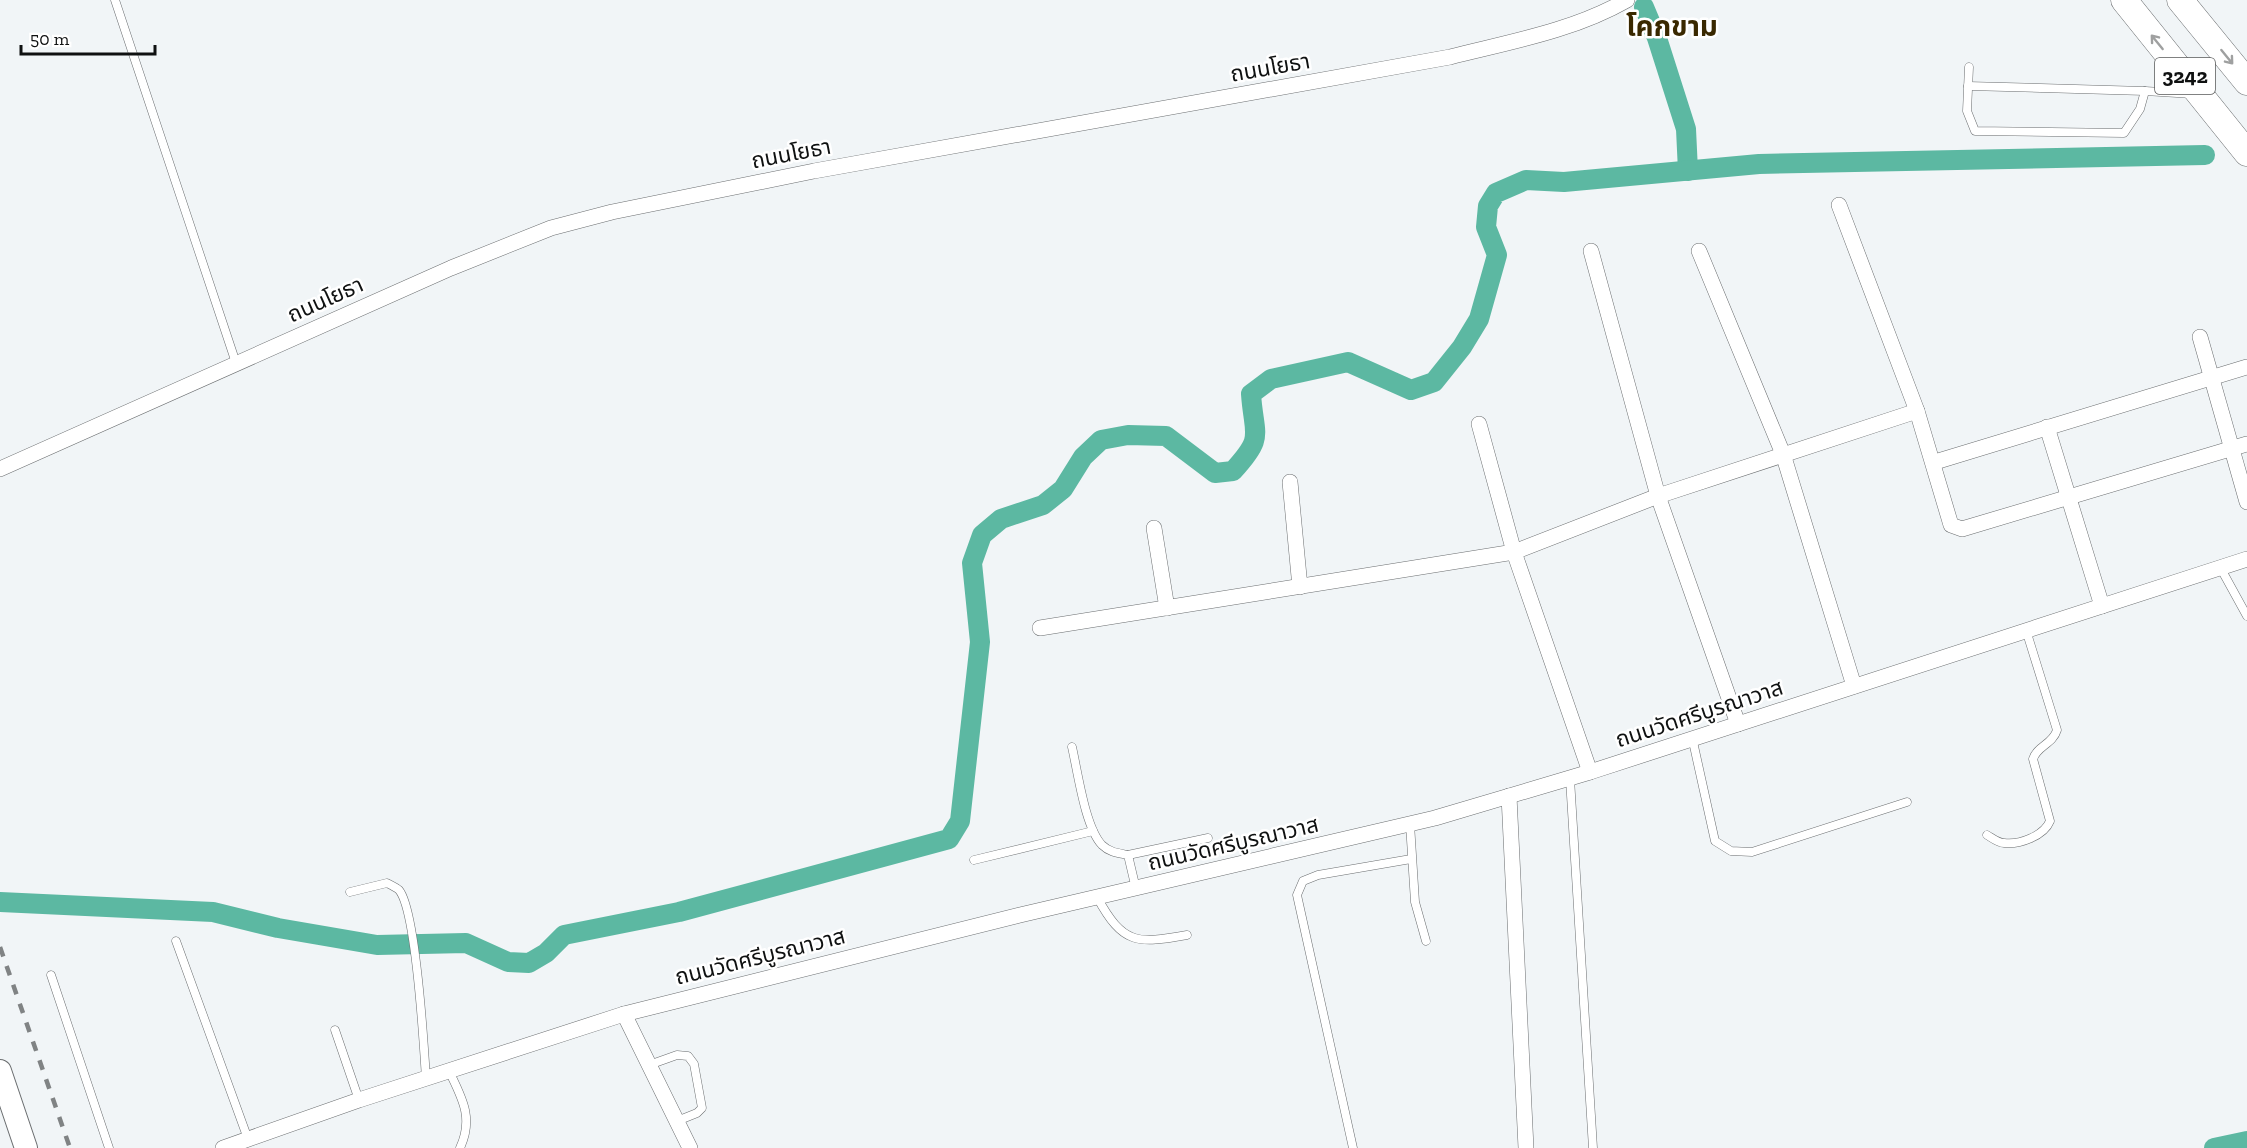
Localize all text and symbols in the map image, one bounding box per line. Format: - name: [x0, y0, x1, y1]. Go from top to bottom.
- district label: โคกขาม: [1626, 10, 1718, 43]
- scale bar: [21, 18, 154, 56]
- text: 50 m: [30, 28, 70, 50]
- one-way arrow: [2151, 34, 2164, 50]
- street label: ถนนโยธา: [1228, 47, 1312, 88]
- one-way arrow: [2220, 49, 2234, 64]
- road number: 3242: [2155, 58, 2215, 94]
- street label: ถนนโยธา: [749, 133, 833, 174]
- street label: ถนนโยธา: [283, 271, 367, 328]
- street label: ถนนวัดศรีบูรณาวาส: [1612, 674, 1786, 753]
- street label: ถนนวัดศรีบูรณาวาส: [1145, 811, 1321, 876]
- street label: ถนนวัดศรีบูรณาวาส: [672, 922, 848, 991]

